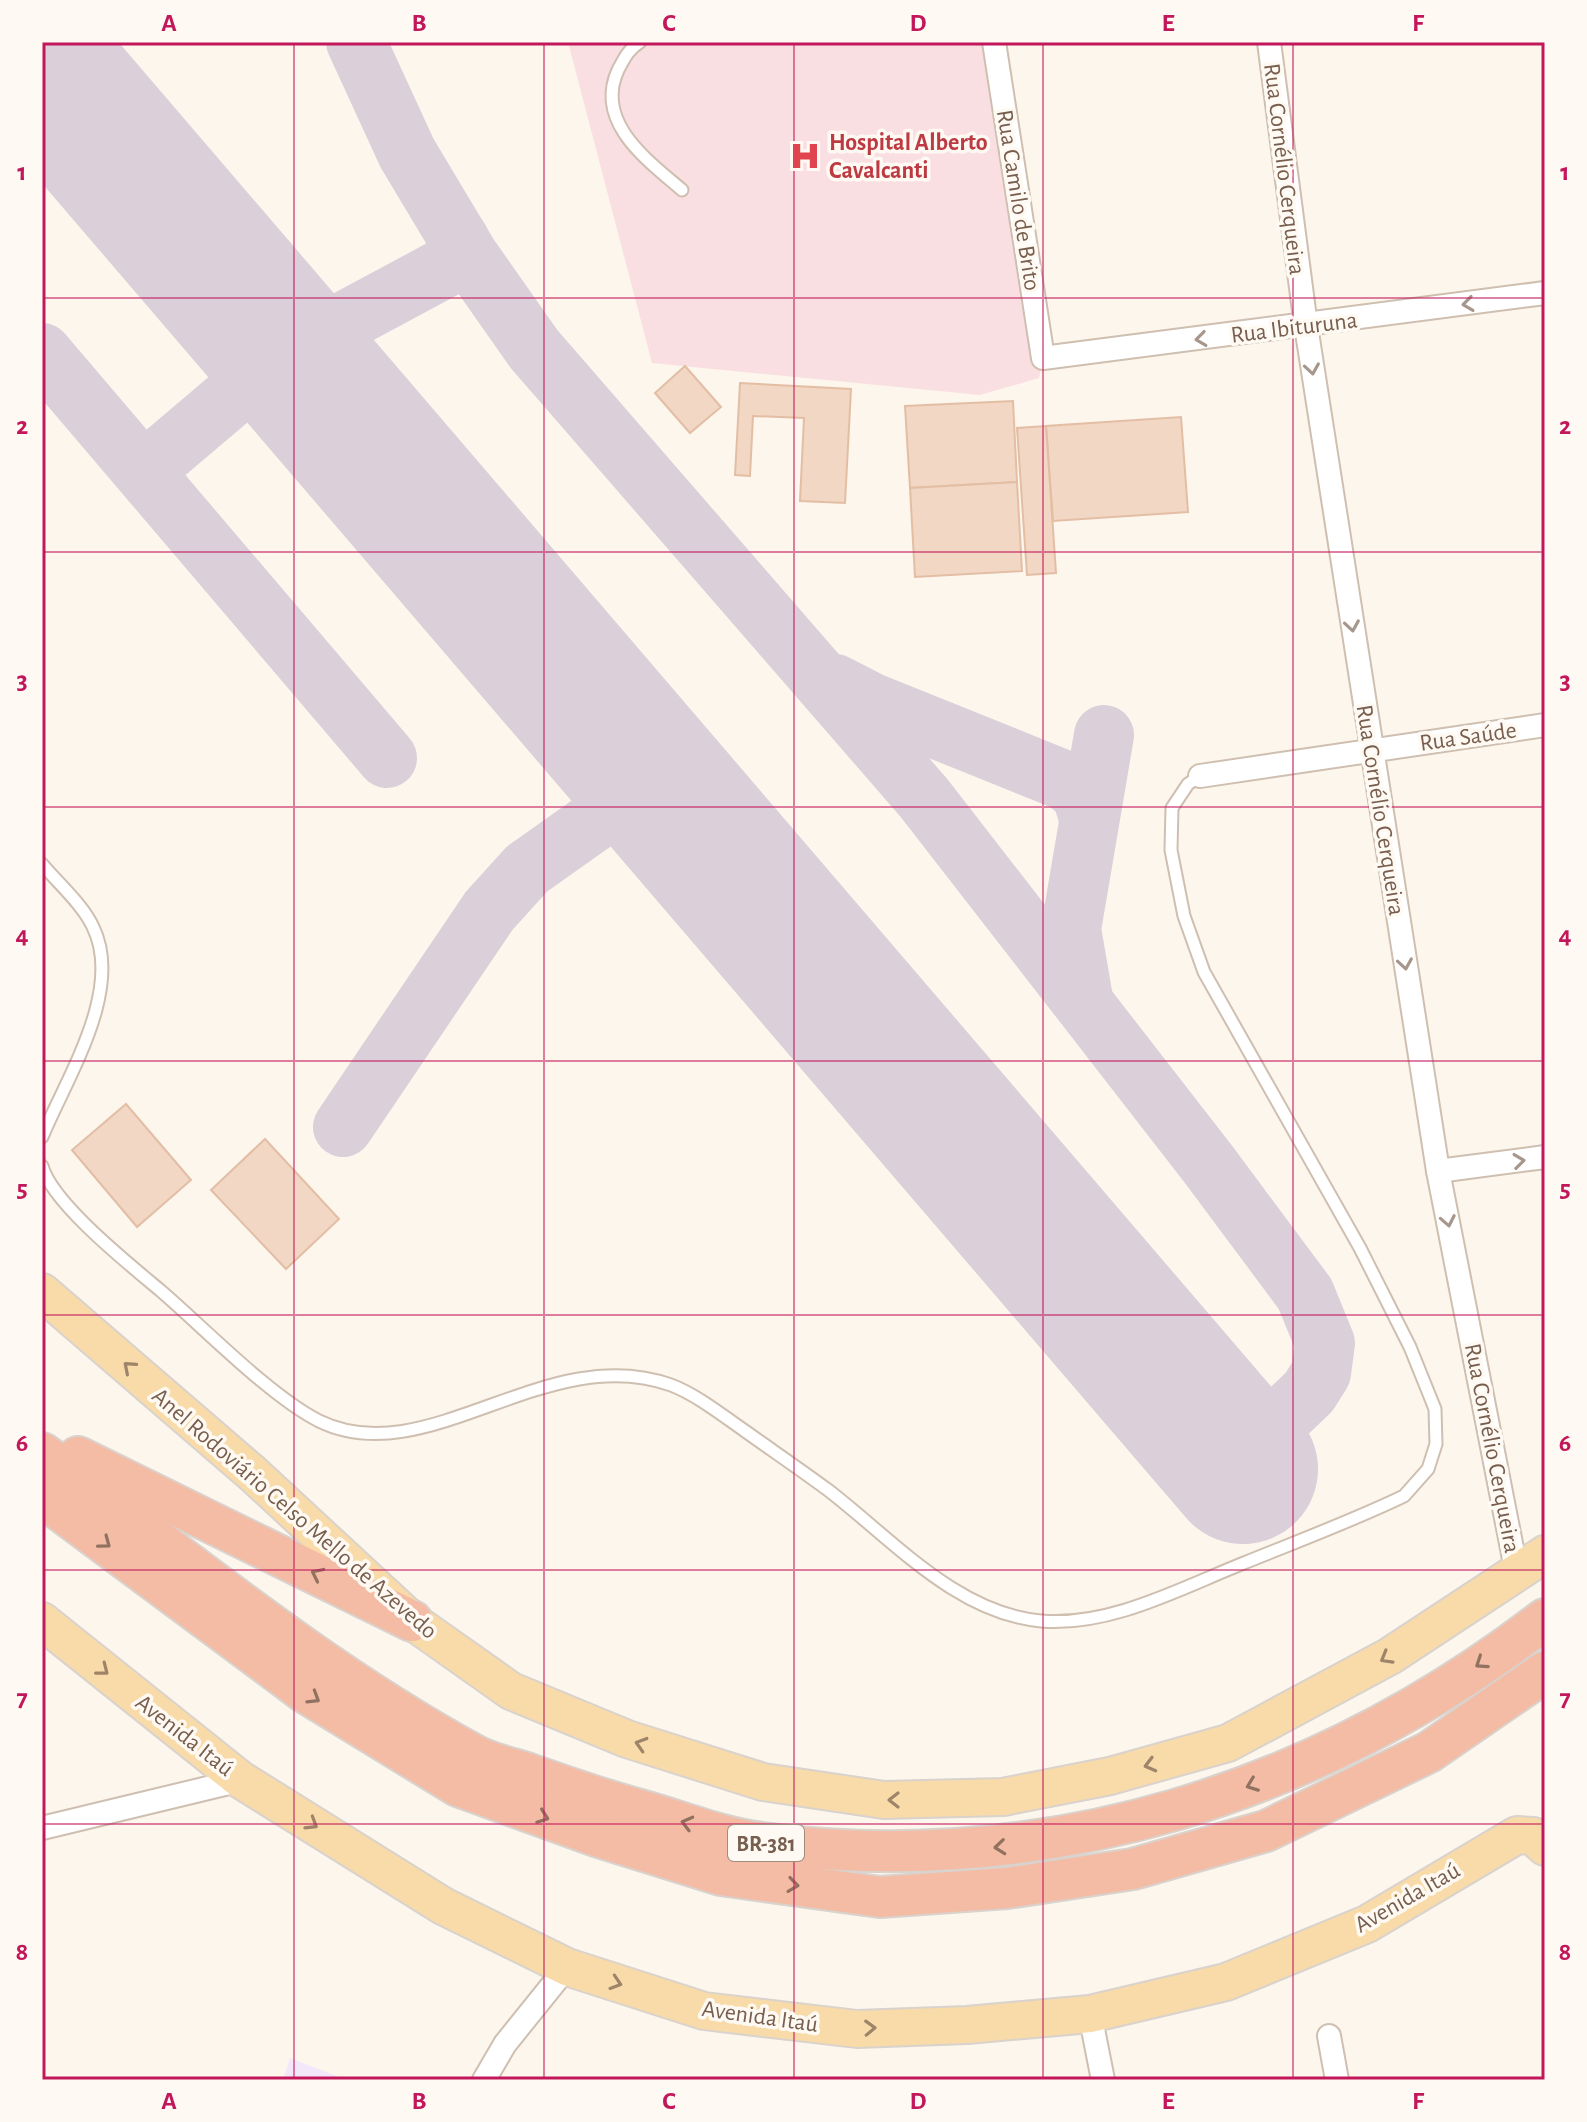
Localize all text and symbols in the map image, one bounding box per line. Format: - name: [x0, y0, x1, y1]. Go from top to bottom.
- text: A: [161, 10, 177, 36]
- text: B: [411, 10, 427, 36]
- text: C: [662, 10, 676, 36]
- text: D: [909, 10, 927, 36]
- text: E: [1161, 10, 1175, 36]
- text: F: [1412, 10, 1425, 36]
- street label: Rua Cornélio Cerqueira: [1259, 62, 1309, 276]
- street label: Rua Camilo de Brito: [992, 108, 1044, 292]
- place label: Hospital Alberto Cavalcanti: [829, 131, 988, 183]
- hospital icon: Hospital Alberto Cavalcanti: [788, 139, 822, 173]
- text: 1: [17, 159, 27, 185]
- text: 1: [1560, 159, 1570, 185]
- one-way arrow: [1461, 295, 1475, 312]
- street label: Rua Ibituruna: [1229, 308, 1359, 348]
- one-way arrow: [1194, 330, 1207, 347]
- one-way arrow: [1303, 362, 1320, 376]
- text: 2: [16, 413, 28, 439]
- text: 2: [1559, 413, 1571, 439]
- one-way arrow: [1343, 619, 1360, 633]
- text: 3: [16, 668, 28, 694]
- text: 3: [1559, 668, 1571, 694]
- street label: Rua Cornélio Cerqueira: [1351, 703, 1409, 917]
- street label: Rua Saúde: [1418, 718, 1518, 756]
- text: 4: [15, 922, 29, 948]
- text: 4: [1558, 922, 1572, 948]
- one-way arrow: [1396, 957, 1413, 971]
- one-way arrow: [1513, 1152, 1526, 1169]
- text: 5: [16, 1176, 28, 1202]
- text: 5: [1559, 1176, 1571, 1202]
- one-way arrow: [1438, 1214, 1455, 1227]
- street label: Rua Cornélio Cerqueira: [1460, 1341, 1524, 1555]
- one-way arrow: [124, 1362, 138, 1377]
- street label: Anel Rodoviário Celso Mello de Azevedo: [147, 1384, 441, 1644]
- text: 6: [16, 1430, 28, 1456]
- text: 6: [1559, 1430, 1571, 1456]
- one-way arrow: [96, 1533, 110, 1548]
- one-way arrow: [310, 1568, 325, 1584]
- one-way arrow: [1380, 1648, 1395, 1664]
- one-way arrow: [1475, 1653, 1489, 1668]
- one-way arrow: [94, 1660, 108, 1675]
- text: 7: [16, 1685, 28, 1711]
- text: 7: [1559, 1685, 1571, 1711]
- one-way arrow: [305, 1688, 319, 1703]
- street label: Avenida Itaú: [131, 1690, 238, 1781]
- one-way arrow: [635, 1737, 649, 1753]
- one-way arrow: [1144, 1755, 1158, 1772]
- one-way arrow: [1246, 1775, 1260, 1792]
- one-way arrow: [887, 1791, 900, 1808]
- one-way arrow: [536, 1807, 550, 1823]
- one-way arrow: [303, 1815, 318, 1830]
- one-way arrow: [681, 1816, 695, 1833]
- road number: BR-381: [728, 1825, 804, 1861]
- one-way arrow: [993, 1839, 1006, 1856]
- street label: Avenida Itaú: [1351, 1858, 1464, 1938]
- one-way arrow: [786, 1876, 800, 1893]
- text: 8: [16, 1939, 28, 1965]
- text: 8: [1559, 1939, 1571, 1965]
- one-way arrow: [608, 1973, 622, 1989]
- street label: Avenida Itaú: [700, 1997, 820, 2037]
- one-way arrow: [864, 2020, 877, 2037]
- text: A: [161, 2088, 177, 2114]
- text: B: [411, 2088, 427, 2114]
- text: C: [662, 2088, 676, 2114]
- text: D: [909, 2088, 927, 2114]
- text: E: [1161, 2088, 1175, 2114]
- text: F: [1412, 2088, 1425, 2114]

